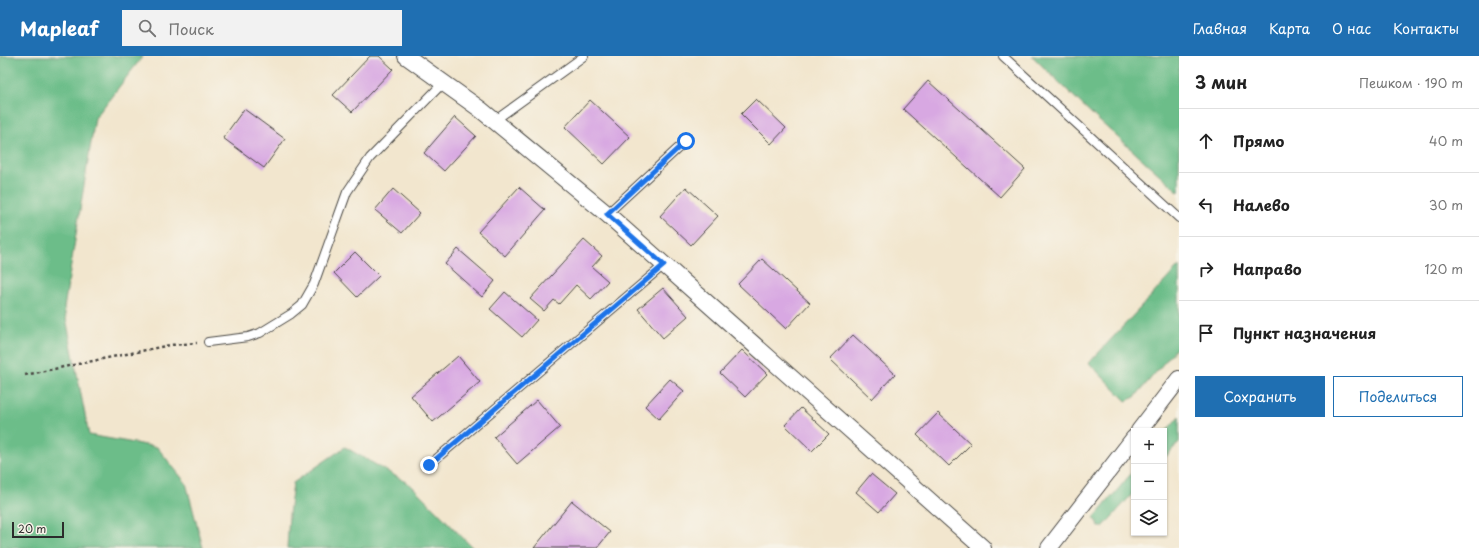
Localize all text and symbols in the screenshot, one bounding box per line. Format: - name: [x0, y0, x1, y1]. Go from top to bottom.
- search box: [122, 10, 402, 46]
- text: Mapleaf: [20, 14, 98, 42]
- icon: search: [136, 17, 158, 39]
- text: Поиск: [168, 17, 214, 40]
- text: Главная: [1193, 18, 1247, 39]
- text: Карта: [1269, 18, 1310, 39]
- text: О нас: [1332, 18, 1371, 39]
- text: Контакты: [1393, 18, 1459, 39]
- text: 3 мин: [1195, 69, 1247, 95]
- text: Пешком · 190 m: [1359, 73, 1463, 92]
- text: Прямо: [1233, 129, 1284, 152]
- icon: ahead: [1195, 130, 1217, 152]
- text: 40 m: [1429, 131, 1463, 150]
- route start: [677, 132, 695, 150]
- text: Налево: [1233, 193, 1290, 216]
- icon: left: [1195, 194, 1217, 216]
- text: 30 m: [1429, 195, 1463, 214]
- text: Направо: [1233, 257, 1302, 280]
- icon: right: [1195, 258, 1217, 280]
- text: 120 m: [1424, 259, 1463, 278]
- text: Пункт назначения: [1233, 321, 1376, 344]
- icon: arrive: [1195, 322, 1217, 344]
- button: Сохранить: [1195, 376, 1325, 417]
- button: Поделиться: [1333, 376, 1463, 417]
- map controls: [1131, 428, 1167, 536]
- button: +: [1131, 428, 1167, 464]
- route end: [420, 456, 438, 474]
- button: −: [1131, 464, 1167, 500]
- button: layers: [1131, 500, 1167, 536]
- scale bar: [12, 520, 64, 539]
- text: 20 m: [18, 520, 46, 537]

